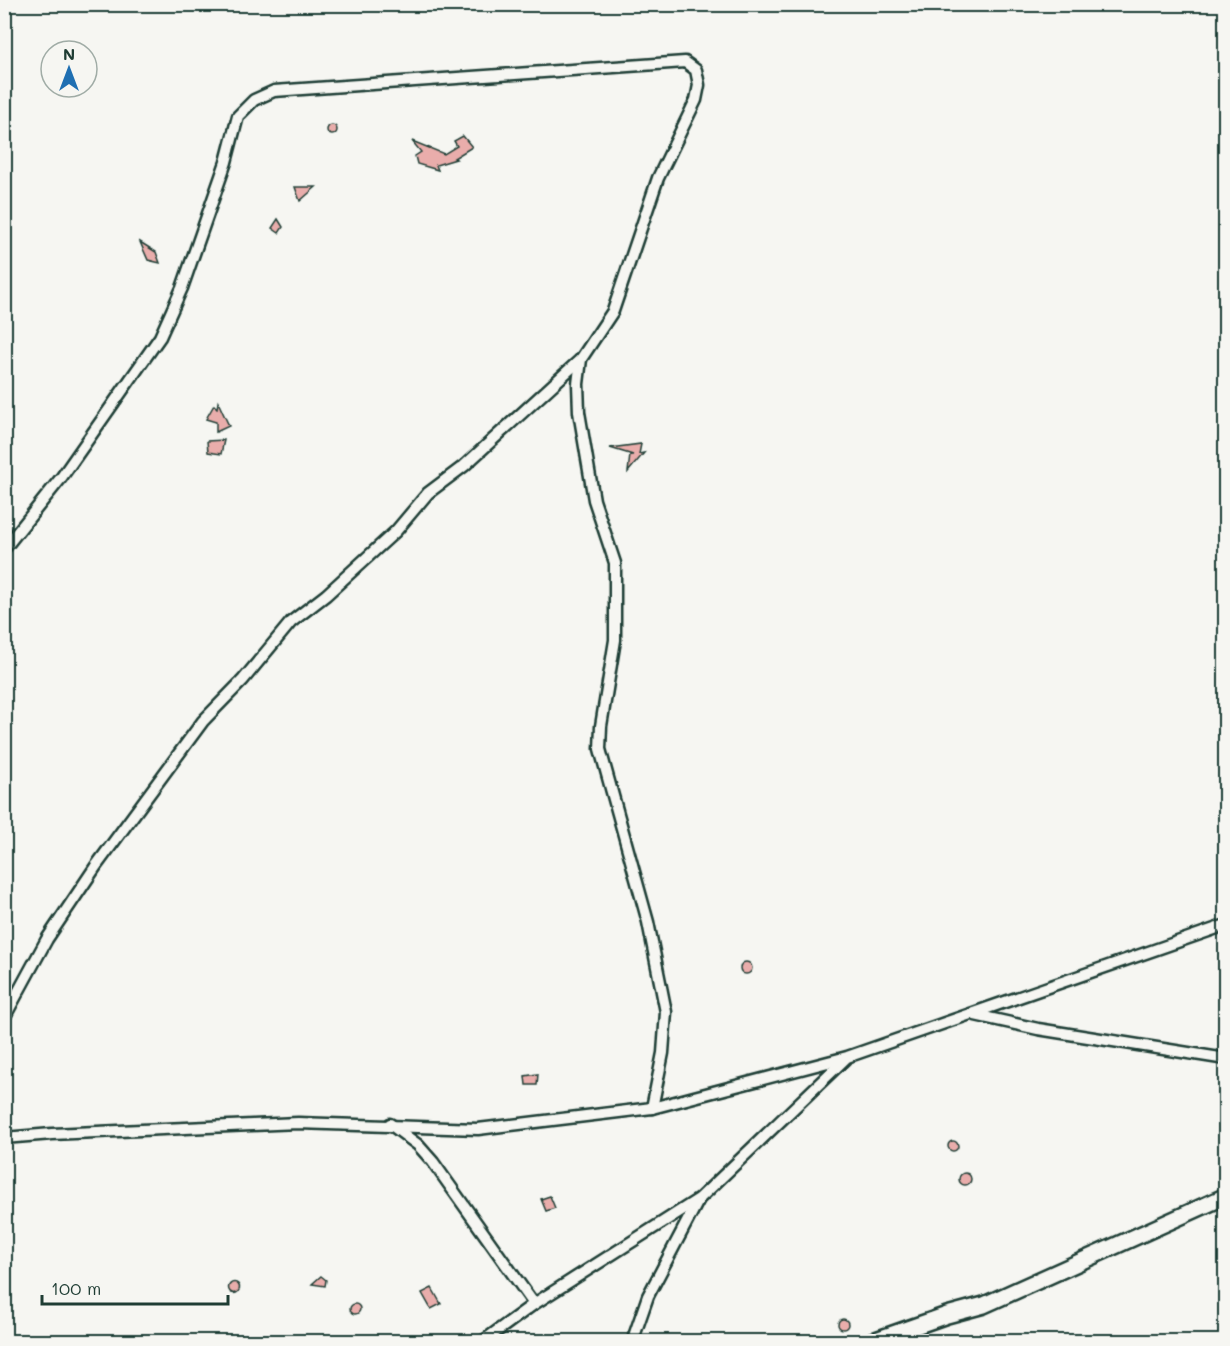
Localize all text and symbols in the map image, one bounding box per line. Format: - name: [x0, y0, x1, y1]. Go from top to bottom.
- north arrow: [39, 39, 99, 99]
- text: N: [63, 43, 75, 64]
- scale bar: [42, 1268, 228, 1306]
- text: 100 m: [51, 1276, 101, 1300]

